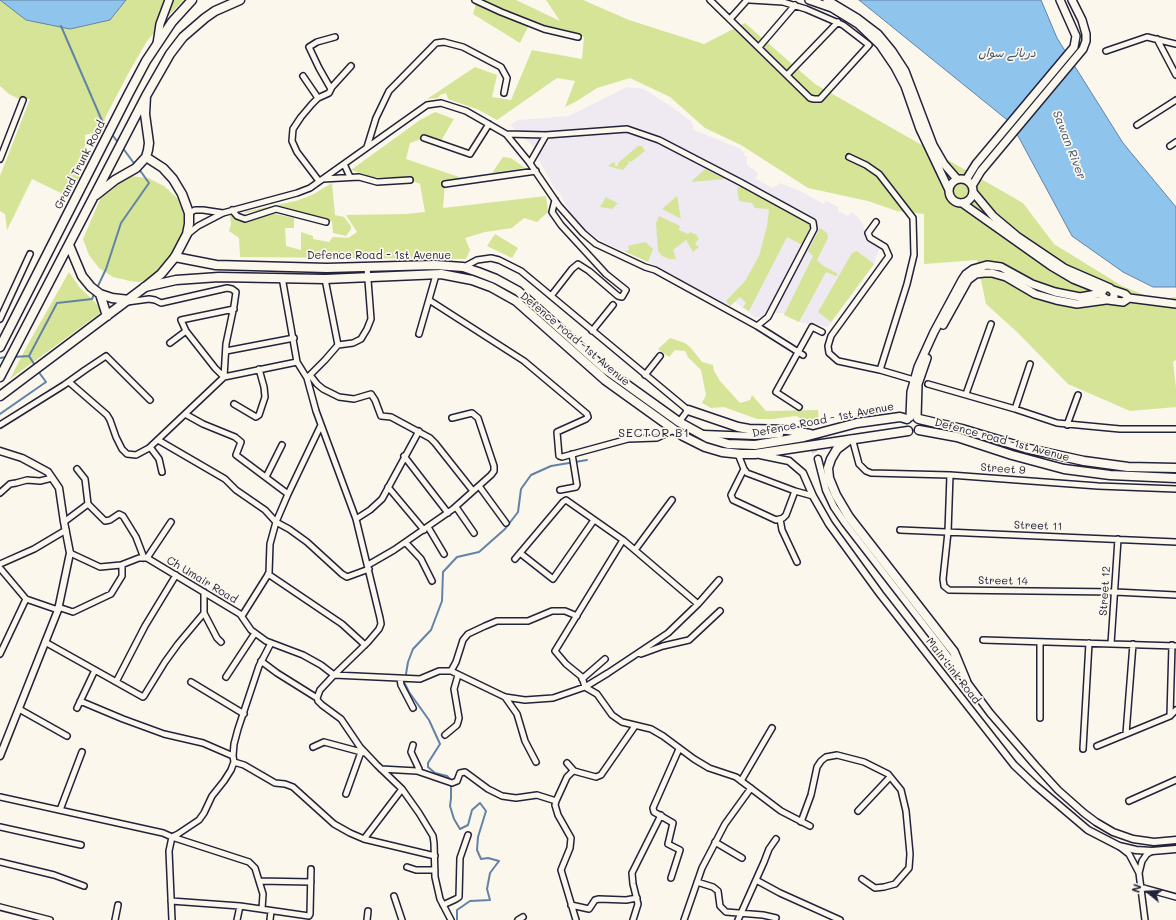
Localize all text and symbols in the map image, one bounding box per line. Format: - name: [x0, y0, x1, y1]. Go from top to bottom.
- water label: دریائے سواں: [978, 46, 1036, 60]
- water label: Sawan River: [1049, 108, 1089, 182]
- street label: Grand Trunk Road: [52, 119, 108, 211]
- street label: Defence Road - 1st Avenue: [307, 249, 451, 263]
- street label: Defence road -1st Avenue: [517, 289, 633, 389]
- street label: Defence Road - 1st Avenue: [751, 400, 895, 440]
- street label: Defence road -1st Avenue: [933, 416, 1071, 464]
- district label: SECTOR B1: [618, 426, 690, 440]
- street label: Street 9: [980, 461, 1026, 477]
- street label: Street 11: [1014, 519, 1062, 533]
- street label: Ch Umair Road: [164, 554, 240, 606]
- street label: Street 12: [1097, 566, 1113, 616]
- street label: Street 14: [978, 574, 1028, 588]
- street label: Main Link Road: [923, 635, 983, 707]
- north arrow: [1128, 872, 1168, 912]
- text: N: [1128, 882, 1145, 894]

